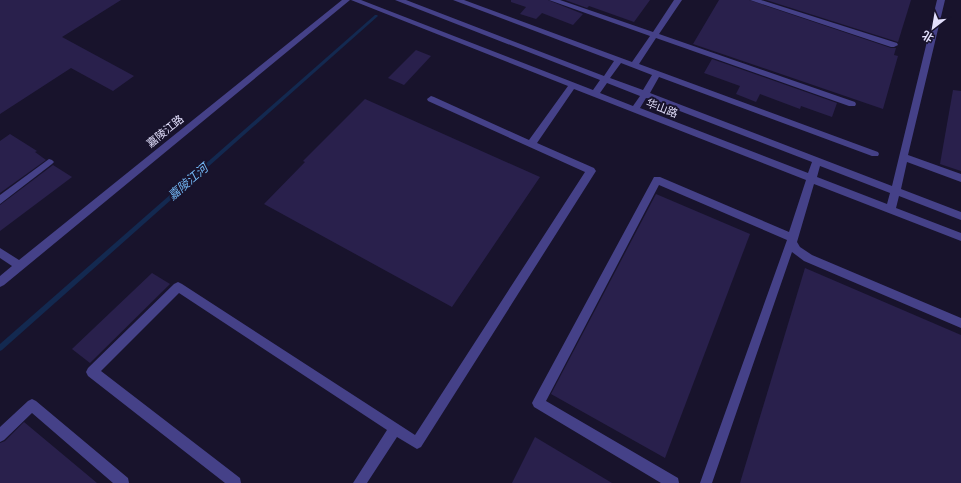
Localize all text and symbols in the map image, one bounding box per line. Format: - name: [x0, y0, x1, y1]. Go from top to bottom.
- north arrow: [913, 8, 953, 48]
- text: 北: [920, 29, 936, 45]
- street label: 华山路: [644, 96, 680, 120]
- street label: 嘉陵江路: [144, 112, 186, 150]
- water label: 嘉陵江河: [165, 160, 212, 202]

